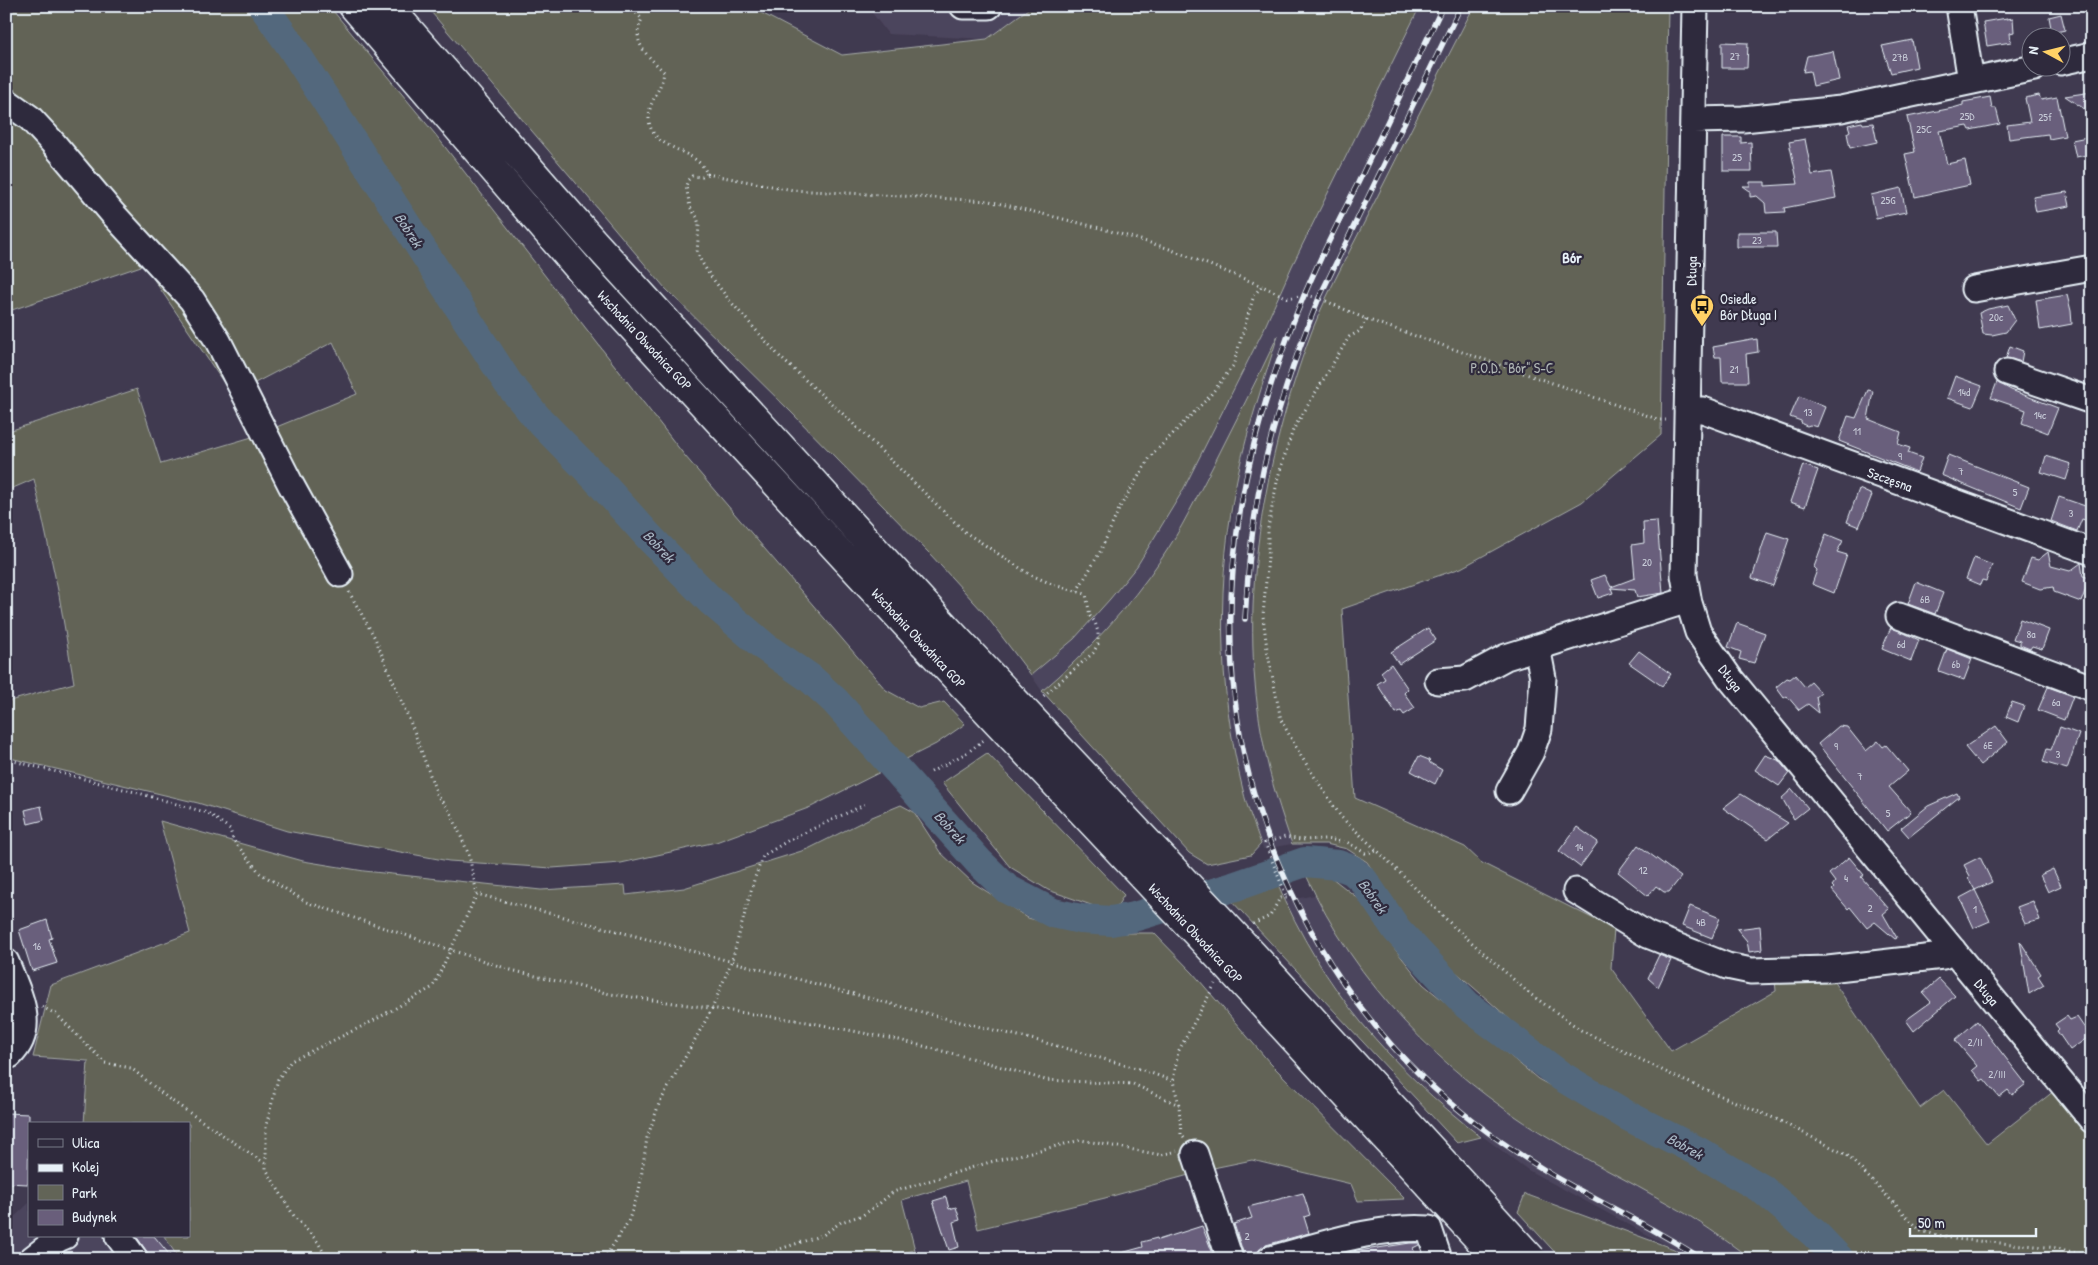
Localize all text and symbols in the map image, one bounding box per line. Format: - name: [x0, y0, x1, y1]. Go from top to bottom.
- north arrow: [2020, 28, 2070, 78]
- text: N: [2023, 45, 2043, 55]
- house number: 27: [1730, 49, 1740, 63]
- house number: 27B: [1892, 50, 1909, 64]
- house number: 25D: [1959, 109, 1975, 123]
- house number: 25f: [2038, 110, 2052, 124]
- house number: 25C: [1916, 122, 1932, 136]
- house number: 25: [1732, 150, 1742, 164]
- house number: 25G: [1880, 193, 1896, 207]
- water label: Bobrek: [390, 208, 429, 253]
- house number: 23: [1752, 233, 1762, 247]
- district label: Bór: [1562, 247, 1582, 268]
- street label: Długa: [1681, 256, 1702, 286]
- street label: Wschodnia Obwodnica GOP: [594, 286, 696, 394]
- place label: Osiedle Bór Długa I: [1720, 289, 1777, 325]
- bus stop icon: Osiedle Bór Długa I: [1689, 293, 1715, 327]
- house number: 20c: [1989, 310, 2004, 324]
- park label: P.O.D. "Bór" S-C: [1471, 358, 1554, 377]
- house number: 21: [1729, 362, 1739, 376]
- house number: 14d: [1958, 385, 1971, 399]
- house number: 13: [1804, 405, 1813, 419]
- house number: 14c: [2034, 408, 2047, 422]
- house number: 11: [1853, 424, 1861, 438]
- house number: 9: [1898, 449, 1902, 463]
- street label: Szczęsna: [1865, 462, 1916, 496]
- house number: 7: [1958, 464, 1964, 478]
- house number: 5: [2013, 485, 2018, 499]
- house number: 3: [2069, 506, 2074, 520]
- water label: Bobrek: [638, 525, 681, 568]
- house number: 20: [1642, 555, 1652, 569]
- street label: Wschodnia Obwodnica GOP: [868, 584, 970, 692]
- house number: 6B: [1920, 592, 1930, 606]
- house number: 8a: [2026, 627, 2036, 641]
- house number: 6d: [1897, 637, 1906, 651]
- house number: 6b: [1952, 657, 1961, 671]
- street label: Długa: [1714, 661, 1748, 696]
- house number: 6a: [2052, 695, 2061, 709]
- house number: 6E: [1983, 738, 1993, 752]
- house number: 9: [1834, 739, 1838, 753]
- house number: 3: [2056, 747, 2061, 761]
- house number: 7: [1857, 769, 1863, 783]
- water label: Bobrek: [930, 806, 972, 849]
- house number: 5: [1886, 806, 1891, 820]
- house number: 14: [1575, 840, 1583, 854]
- house number: 12: [1638, 863, 1648, 877]
- house number: 4: [1844, 871, 1848, 885]
- water label: Bobrek: [1353, 875, 1394, 919]
- street label: Wschodnia Obwodnica GOP: [1145, 879, 1247, 987]
- house number: 2: [1867, 901, 1873, 915]
- house number: 1: [1973, 902, 1977, 916]
- house number: 4B: [1696, 915, 1706, 929]
- house number: 16: [33, 939, 42, 953]
- street label: Długa: [1970, 975, 2004, 1010]
- house number: 2/II: [1968, 1035, 1982, 1049]
- house number: 2/III: [1988, 1067, 2006, 1081]
- legend: [28, 1122, 190, 1238]
- water label: Bobrek: [1663, 1128, 1708, 1165]
- text: Ulica: [72, 1132, 99, 1153]
- text: Kolej: [72, 1156, 99, 1177]
- text: Park: [72, 1182, 97, 1203]
- scale bar: [1910, 1205, 2037, 1237]
- text: Budynek: [72, 1206, 117, 1227]
- text: 50 m: [1918, 1212, 1945, 1233]
- house number: 2: [1244, 1229, 1250, 1243]

